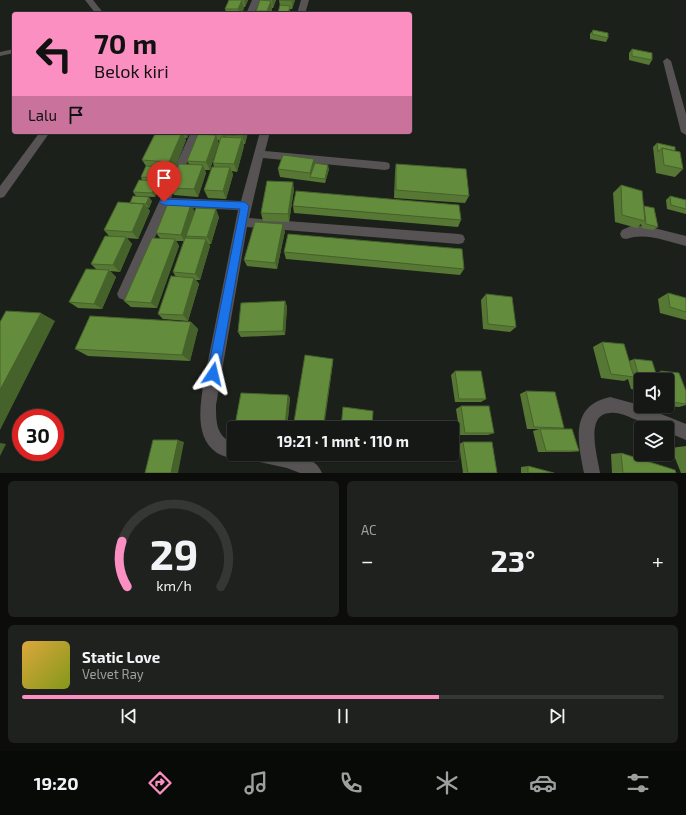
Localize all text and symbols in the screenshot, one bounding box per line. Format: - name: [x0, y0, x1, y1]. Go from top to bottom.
- text: 70 m: [94, 26, 157, 60]
- icon: left: [28, 28, 80, 80]
- text: Belok kiri: [94, 60, 169, 82]
- icon: arrive: [65, 104, 87, 126]
- text: Lalu: [28, 106, 57, 124]
- pin: [147, 161, 181, 202]
- icon: arrive: [153, 167, 175, 189]
- position arrow: [192, 353, 234, 395]
- map controls: [634, 373, 674, 461]
- button: sound: [634, 373, 674, 413]
- speed limit sign: 30: [12, 409, 64, 461]
- button: layers: [634, 421, 674, 461]
- text: 19:21 · 1 mnt · 110 m: [277, 432, 409, 450]
- text: AC: [361, 522, 376, 538]
- text: 29: [149, 528, 198, 578]
- text: 23°: [490, 542, 535, 578]
- text: −: [361, 547, 374, 573]
- text: +: [652, 547, 664, 573]
- text: km/h: [156, 577, 191, 594]
- text: Static Love: [82, 648, 160, 666]
- text: Velvet Ray: [82, 666, 144, 682]
- icon: previous: [118, 705, 140, 727]
- icon: pause: [332, 705, 354, 727]
- icon: next: [546, 705, 568, 727]
- icon: directions: [146, 769, 174, 797]
- icon: music: [242, 769, 270, 797]
- icon: phone: [337, 769, 365, 797]
- icon: climate: [433, 769, 461, 797]
- icon: car: [529, 769, 557, 797]
- icon: filters: [624, 769, 652, 797]
- text: 19:20: [34, 772, 79, 794]

